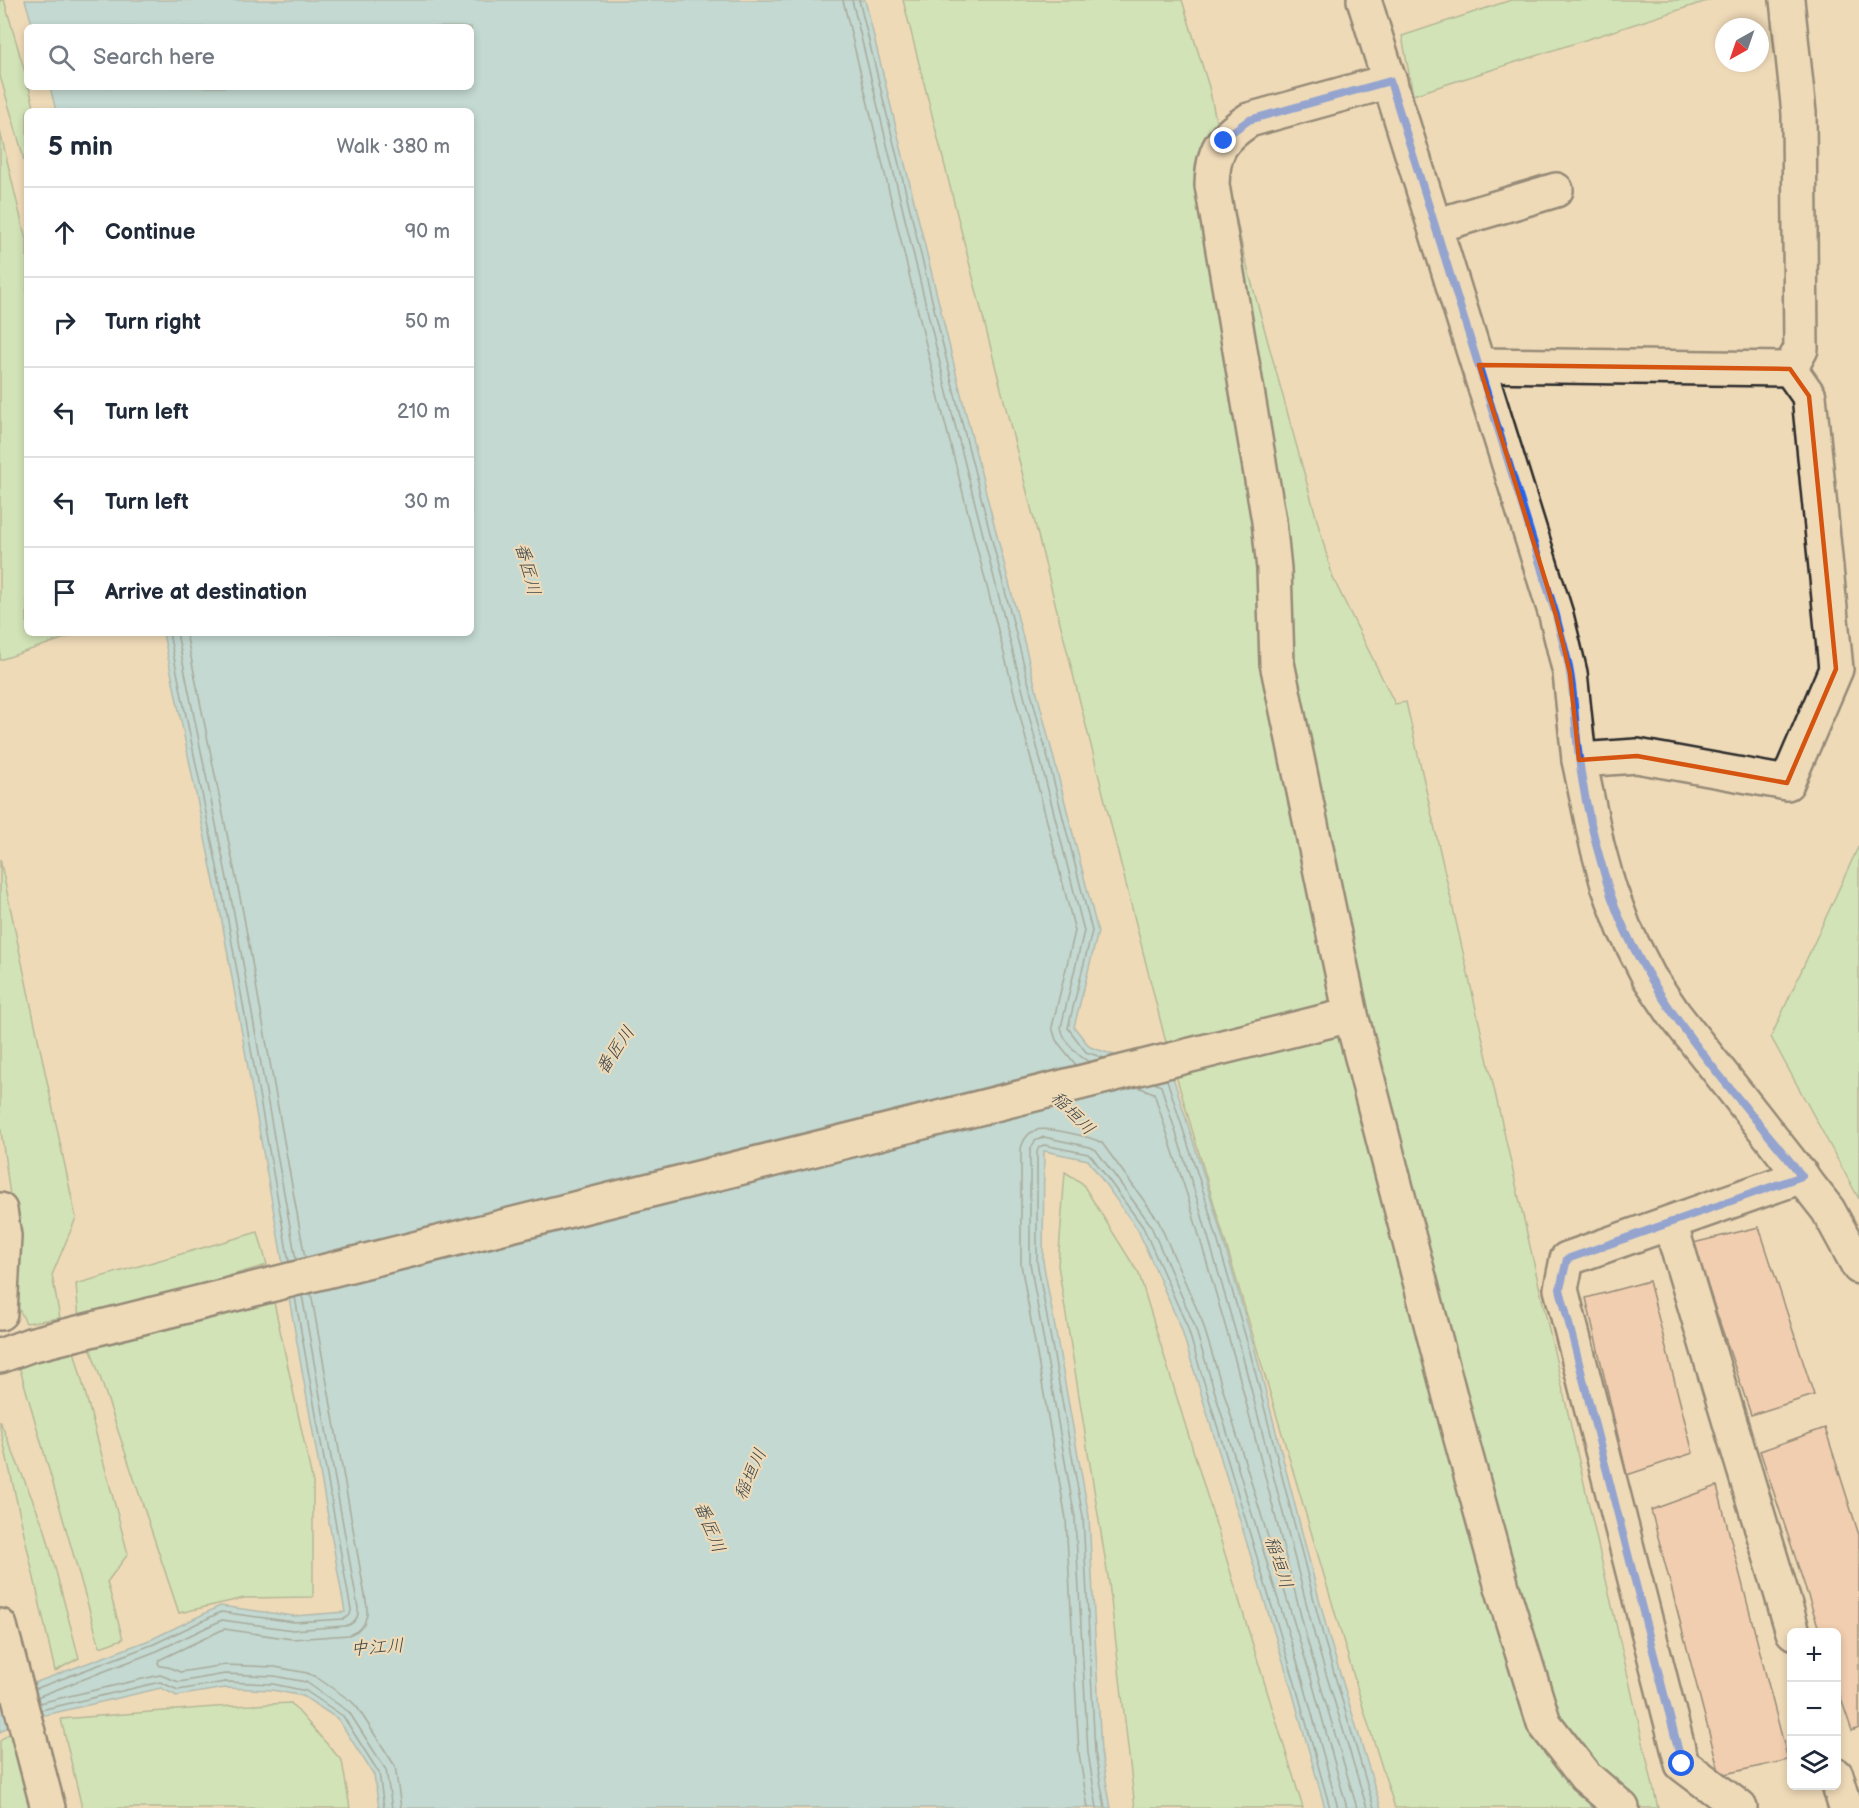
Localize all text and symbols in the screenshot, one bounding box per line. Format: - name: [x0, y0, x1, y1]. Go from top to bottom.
- north arrow: [1715, 18, 1769, 72]
- search box: [24, 24, 474, 90]
- icon: search: [45, 41, 78, 74]
- text: Search here: [93, 44, 215, 71]
- route end: [1210, 127, 1236, 153]
- text: 5 min: [48, 132, 113, 163]
- text: Walk · 380 m: [337, 135, 450, 159]
- icon: ahead: [48, 216, 81, 249]
- text: Continue: [105, 219, 195, 246]
- text: 90 m: [405, 220, 450, 244]
- icon: right: [48, 306, 81, 339]
- text: Turn right: [105, 309, 201, 336]
- text: 50 m: [405, 310, 450, 334]
- icon: left: [48, 396, 81, 429]
- text: Turn left: [105, 399, 189, 426]
- text: 210 m: [397, 400, 450, 424]
- icon: left: [48, 486, 81, 519]
- text: Turn left: [105, 489, 189, 516]
- text: 30 m: [404, 490, 450, 514]
- water label: 番匠川: [510, 540, 545, 598]
- icon: arrive: [48, 576, 81, 609]
- text: Arrive at destination: [105, 579, 307, 606]
- water label: 番匠川: [592, 1022, 639, 1079]
- water label: 稲垣川: [1046, 1087, 1099, 1140]
- water label: 稲垣川: [730, 1445, 771, 1503]
- water label: 番匠川: [690, 1498, 729, 1556]
- water label: 稲垣川: [1260, 1533, 1297, 1591]
- map controls: [1787, 1628, 1841, 1790]
- button: +: [1787, 1628, 1841, 1682]
- water label: 中江川: [349, 1635, 405, 1660]
- button: −: [1787, 1682, 1841, 1736]
- button: layers: [1787, 1736, 1841, 1790]
- route start: [1668, 1750, 1694, 1776]

